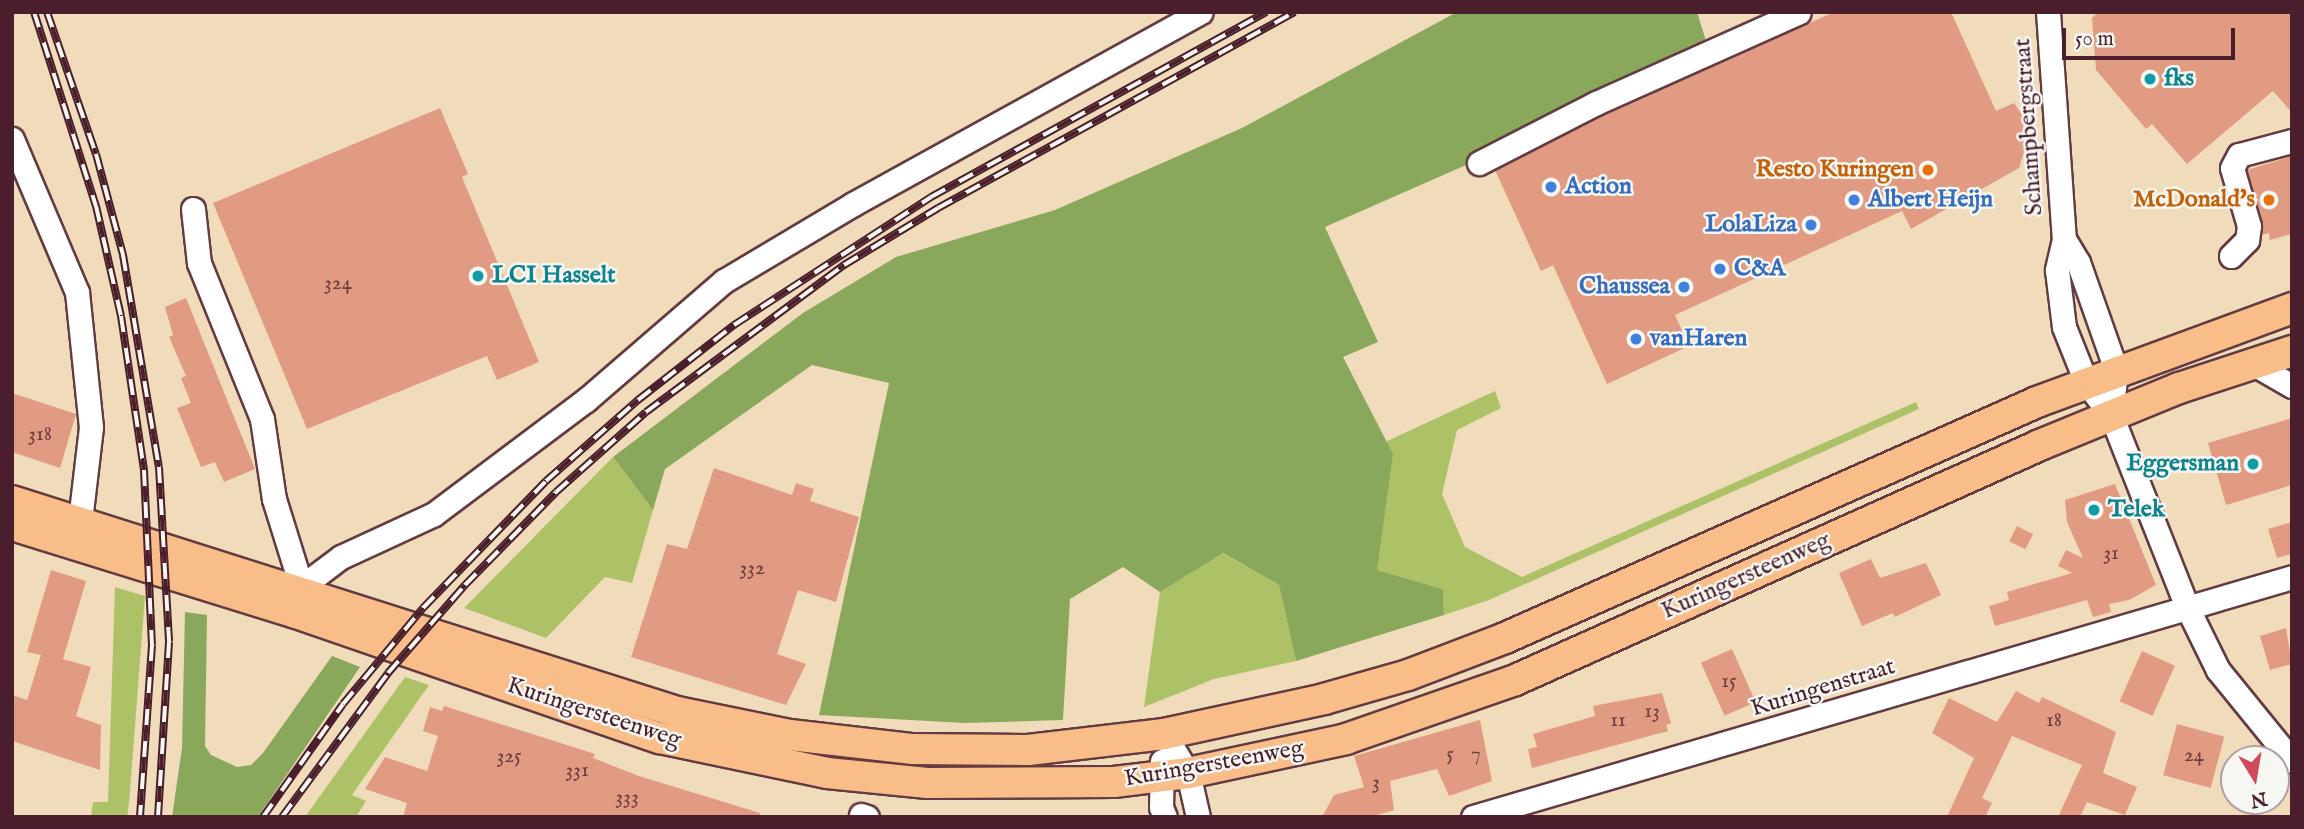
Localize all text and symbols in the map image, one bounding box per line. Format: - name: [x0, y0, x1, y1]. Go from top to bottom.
- scale bar: [2066, 14, 2239, 58]
- text: 50 m: [2075, 26, 2114, 53]
- street label: Schampbergstraat: [2008, 37, 2050, 217]
- place label: fks: [2164, 65, 2194, 93]
- marker: fks: [2142, 71, 2158, 87]
- place label: Resto Kuringen: [1756, 156, 1914, 184]
- marker: Resto Kuringen: [1920, 162, 1936, 178]
- place label: Action: [1565, 173, 1632, 201]
- marker: Action: [1543, 179, 1559, 195]
- place label: Albert Heijn: [1868, 186, 1993, 214]
- place label: McDonald's: [2133, 186, 2255, 214]
- marker: Albert Heijn: [1846, 192, 1862, 208]
- marker: McDonald's: [2261, 192, 2277, 208]
- place label: LolaLiza: [1705, 211, 1797, 239]
- marker: LolaLiza: [1803, 217, 1819, 233]
- place label: C&A: [1734, 255, 1785, 283]
- marker: C&A: [1712, 261, 1728, 277]
- place label: LCI Hasselt: [492, 262, 615, 290]
- marker: LCI Hasselt: [470, 268, 486, 284]
- house number: 324: [324, 271, 352, 297]
- place label: Chaussea: [1579, 273, 1670, 301]
- marker: Chaussea: [1676, 279, 1692, 295]
- place label: vanHaren: [1650, 325, 1747, 353]
- marker: vanHaren: [1628, 331, 1644, 347]
- house number: 318: [28, 422, 52, 448]
- place label: Eggersman: [2126, 450, 2239, 478]
- marker: Eggersman: [2245, 456, 2261, 472]
- place label: Telek: [2108, 496, 2165, 524]
- marker: Telek: [2086, 502, 2102, 518]
- street label: Kuringersteenweg: [1657, 526, 1835, 626]
- house number: 31: [2103, 541, 2119, 567]
- house number: 332: [739, 556, 765, 582]
- street label: Kuringenstraat: [1748, 652, 1898, 724]
- house number: 15: [1721, 669, 1737, 695]
- street label: Kuringersteenweg: [503, 671, 685, 755]
- house number: 13: [1644, 699, 1660, 725]
- house number: 11: [1610, 708, 1626, 734]
- house number: 18: [2046, 708, 2062, 734]
- street label: Kuringersteenweg: [1122, 734, 1306, 794]
- house number: 5: [1446, 742, 1454, 768]
- house number: 7: [1471, 742, 1481, 768]
- house number: 24: [2184, 743, 2204, 769]
- house number: 325: [496, 744, 522, 770]
- north arrow: [2220, 745, 2290, 815]
- house number: 331: [565, 758, 589, 784]
- house number: 3: [1372, 770, 1380, 796]
- house number: 333: [615, 785, 639, 811]
- text: N: [2248, 785, 2269, 812]

